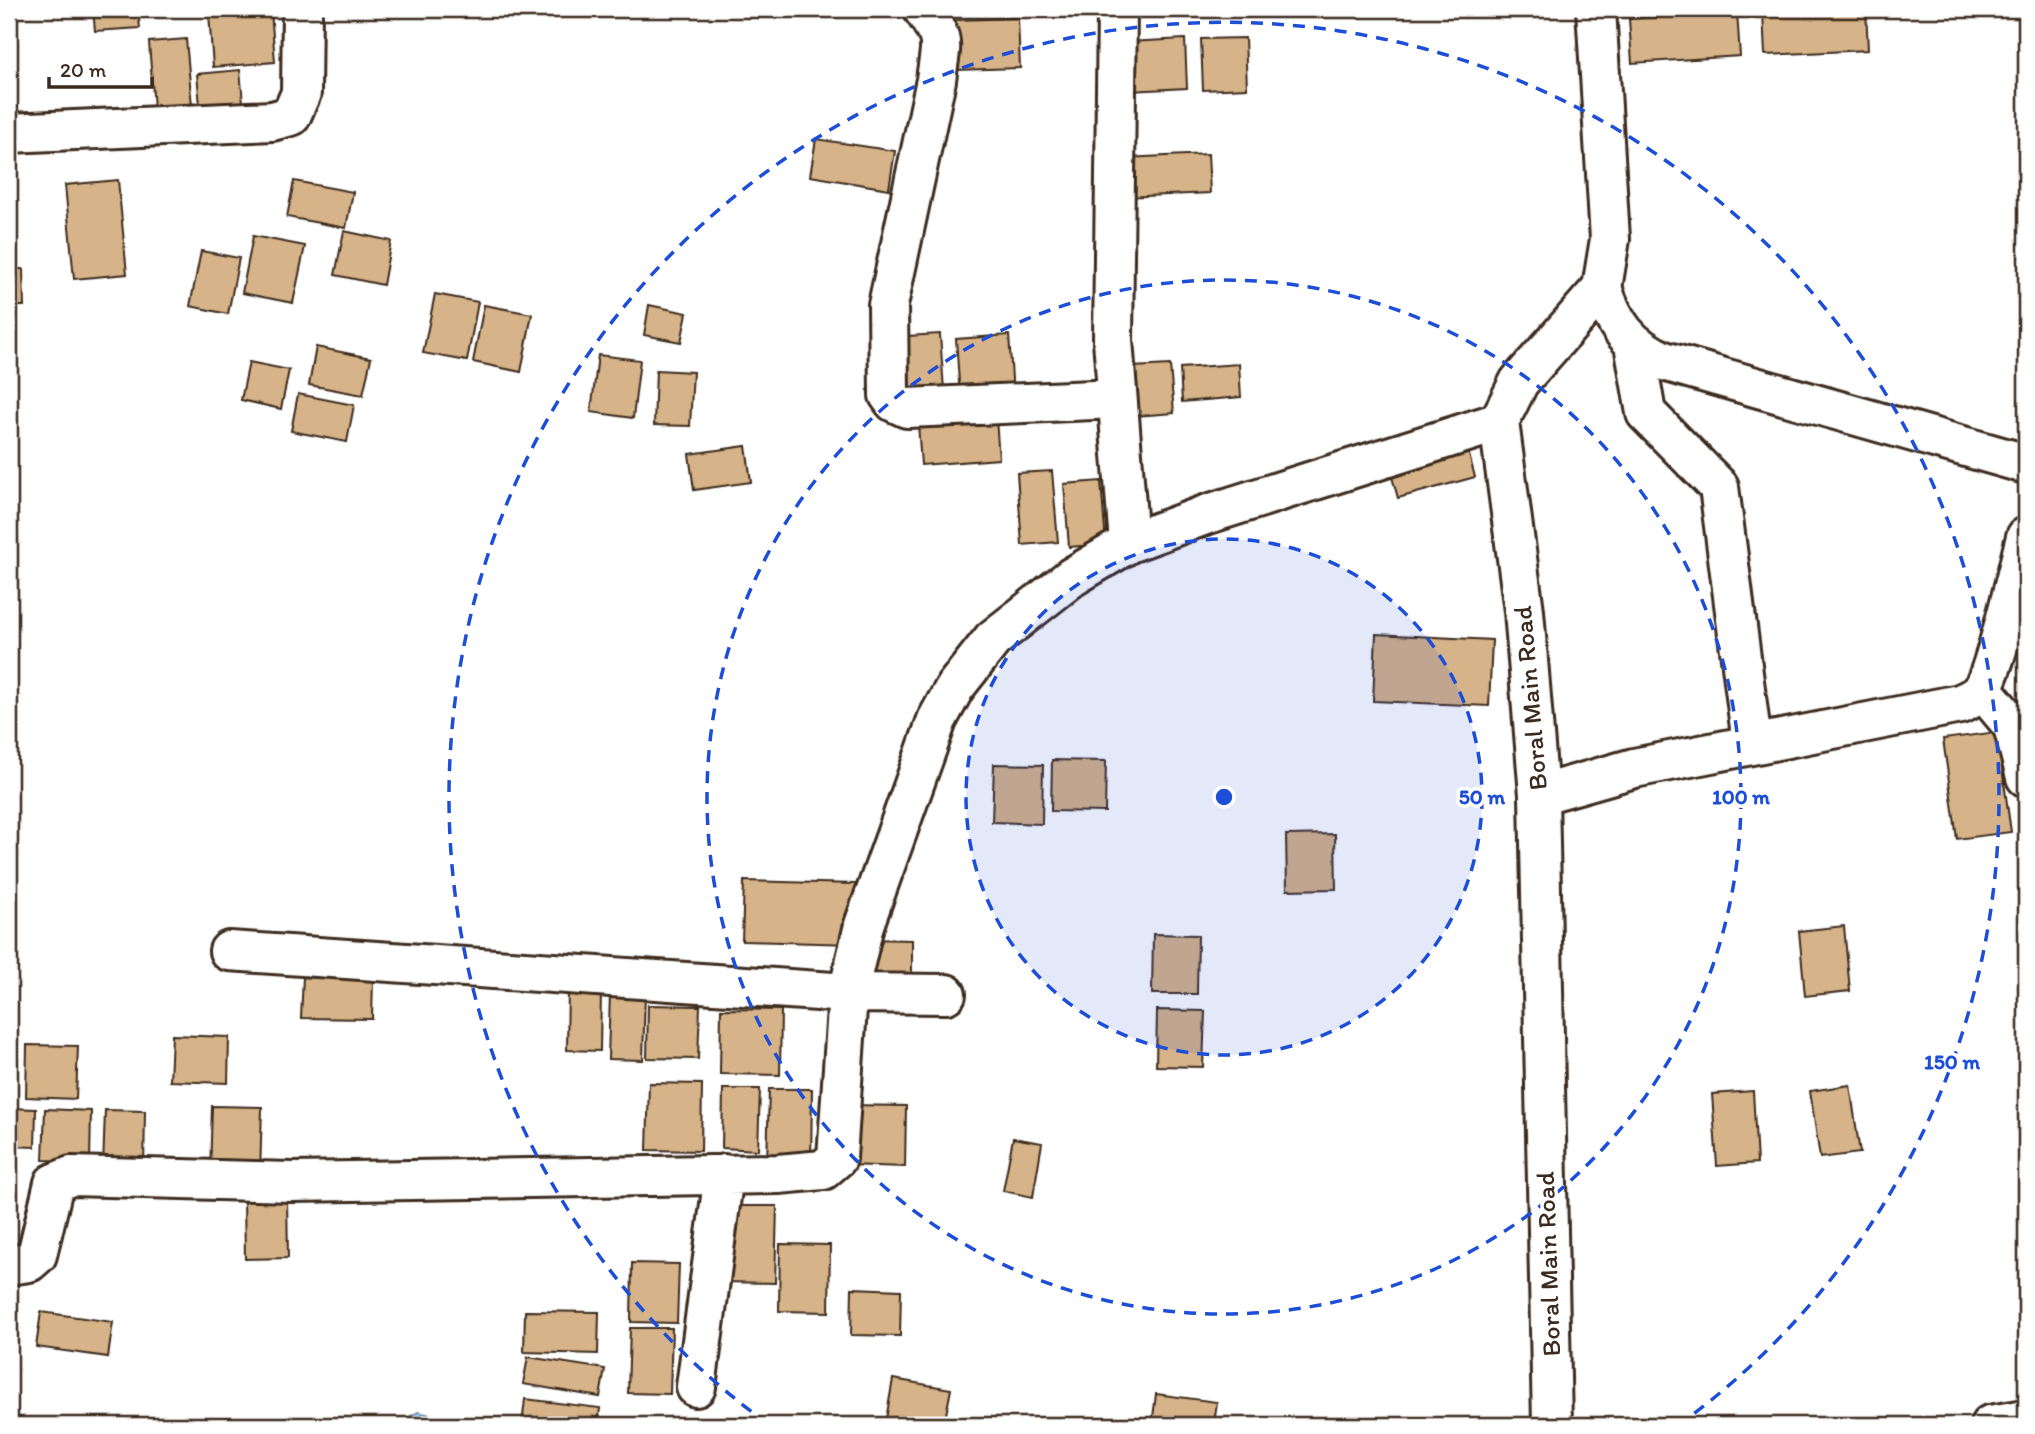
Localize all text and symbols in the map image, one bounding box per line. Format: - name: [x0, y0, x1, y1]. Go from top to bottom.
- scale bar: [49, 46, 152, 90]
- text: 20 m: [60, 57, 107, 82]
- street label: Boral Main Road: [1506, 604, 1554, 792]
- text: 50 m: [1459, 784, 1506, 809]
- text: 100 m: [1712, 784, 1770, 809]
- centre of rings: [1212, 785, 1236, 809]
- text: 150 m: [1924, 1049, 1980, 1074]
- street label: Boral Main Road: [1529, 1170, 1567, 1357]

